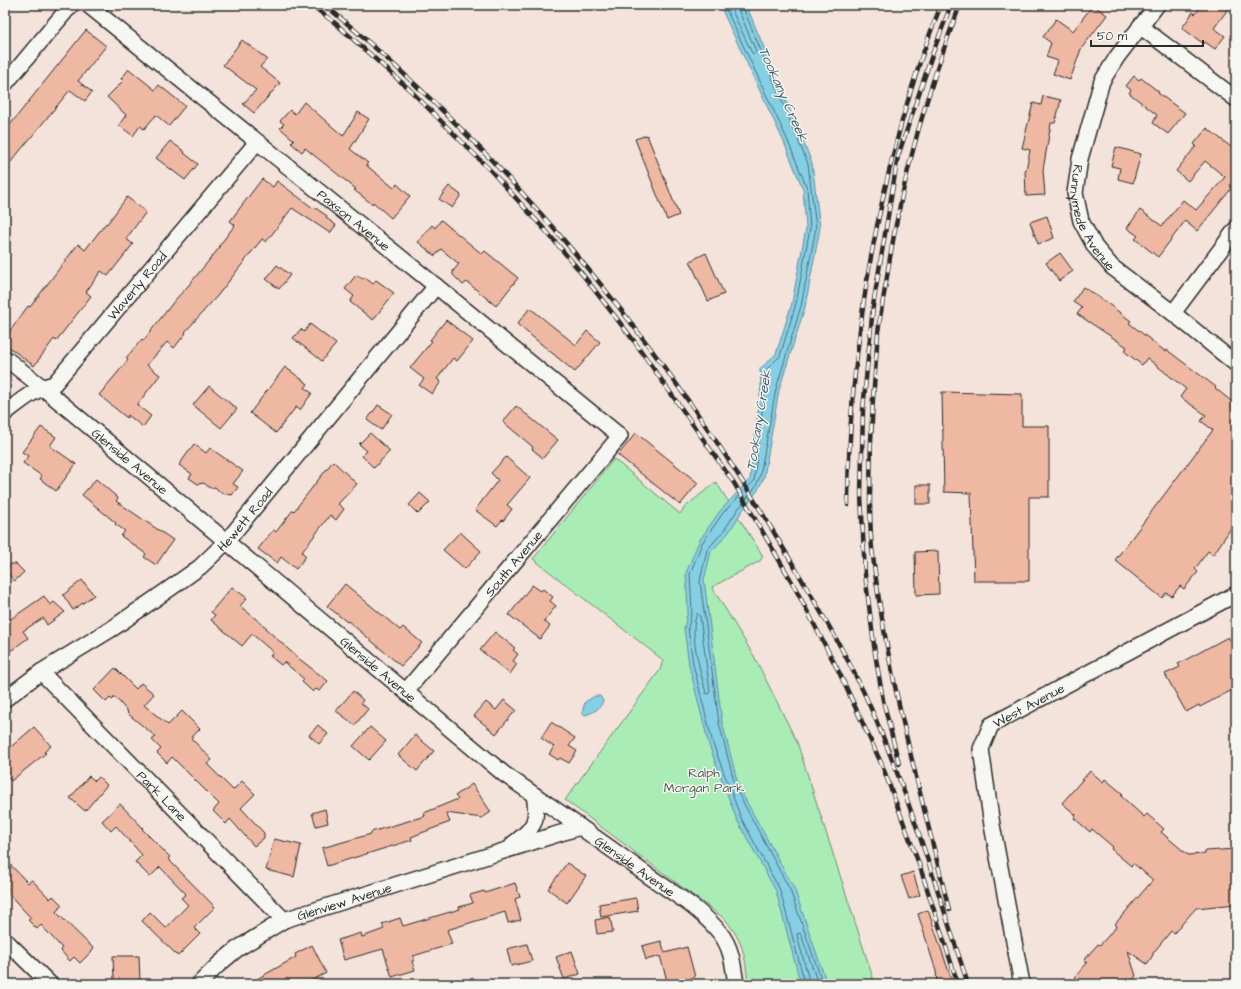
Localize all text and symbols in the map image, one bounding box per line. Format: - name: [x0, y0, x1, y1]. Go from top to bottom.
- scale bar: [1091, 22, 1203, 48]
- text: 50 m: [1097, 28, 1128, 45]
- water label: Tookany Creek: [753, 44, 813, 145]
- street label: Runnymede Avenue: [1064, 163, 1119, 275]
- street label: Paxson Avenue: [313, 186, 394, 256]
- street label: Waverly Road: [104, 248, 172, 324]
- water label: Tookany Creek: [741, 368, 777, 472]
- street label: Glenside Avenue: [88, 424, 171, 499]
- street label: Hewett Road: [213, 484, 277, 556]
- street label: South Avenue: [481, 527, 547, 601]
- street label: Glenside Avenue: [336, 632, 420, 707]
- street label: West Avenue: [990, 679, 1068, 732]
- park label: Ralph Morgan Park: [664, 764, 744, 798]
- street label: Park Lane: [132, 767, 190, 826]
- street label: Glenside Avenue: [591, 832, 678, 901]
- street label: Glenview Avenue: [295, 879, 394, 925]

